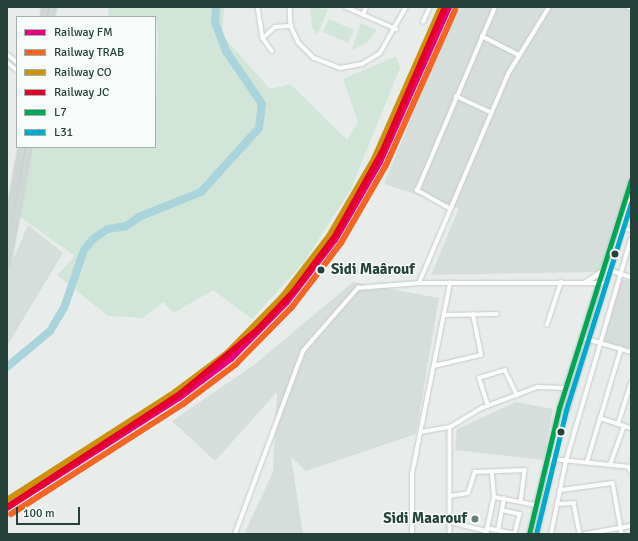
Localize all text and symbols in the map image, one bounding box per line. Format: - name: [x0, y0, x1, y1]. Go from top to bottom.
- legend: [16, 16, 156, 148]
- text: Railway FM: [54, 25, 113, 40]
- text: Railway TRAB: [54, 45, 124, 60]
- text: Railway CO: [54, 65, 112, 80]
- text: Railway JC: [54, 85, 109, 100]
- text: L7: [54, 105, 67, 120]
- text: L31: [54, 125, 73, 140]
- unlabelled marker: [610, 249, 620, 259]
- place label: Sidi Maârouf: [331, 261, 415, 279]
- marker: Sidi Maârouf: [314, 263, 328, 277]
- unlabelled marker: [556, 427, 566, 437]
- scale bar: [18, 499, 82, 525]
- text: 100 m: [23, 506, 55, 521]
- place label: Sidi Maarouf: [383, 510, 467, 528]
- marker: Sidi Maarouf: [470, 514, 480, 524]

